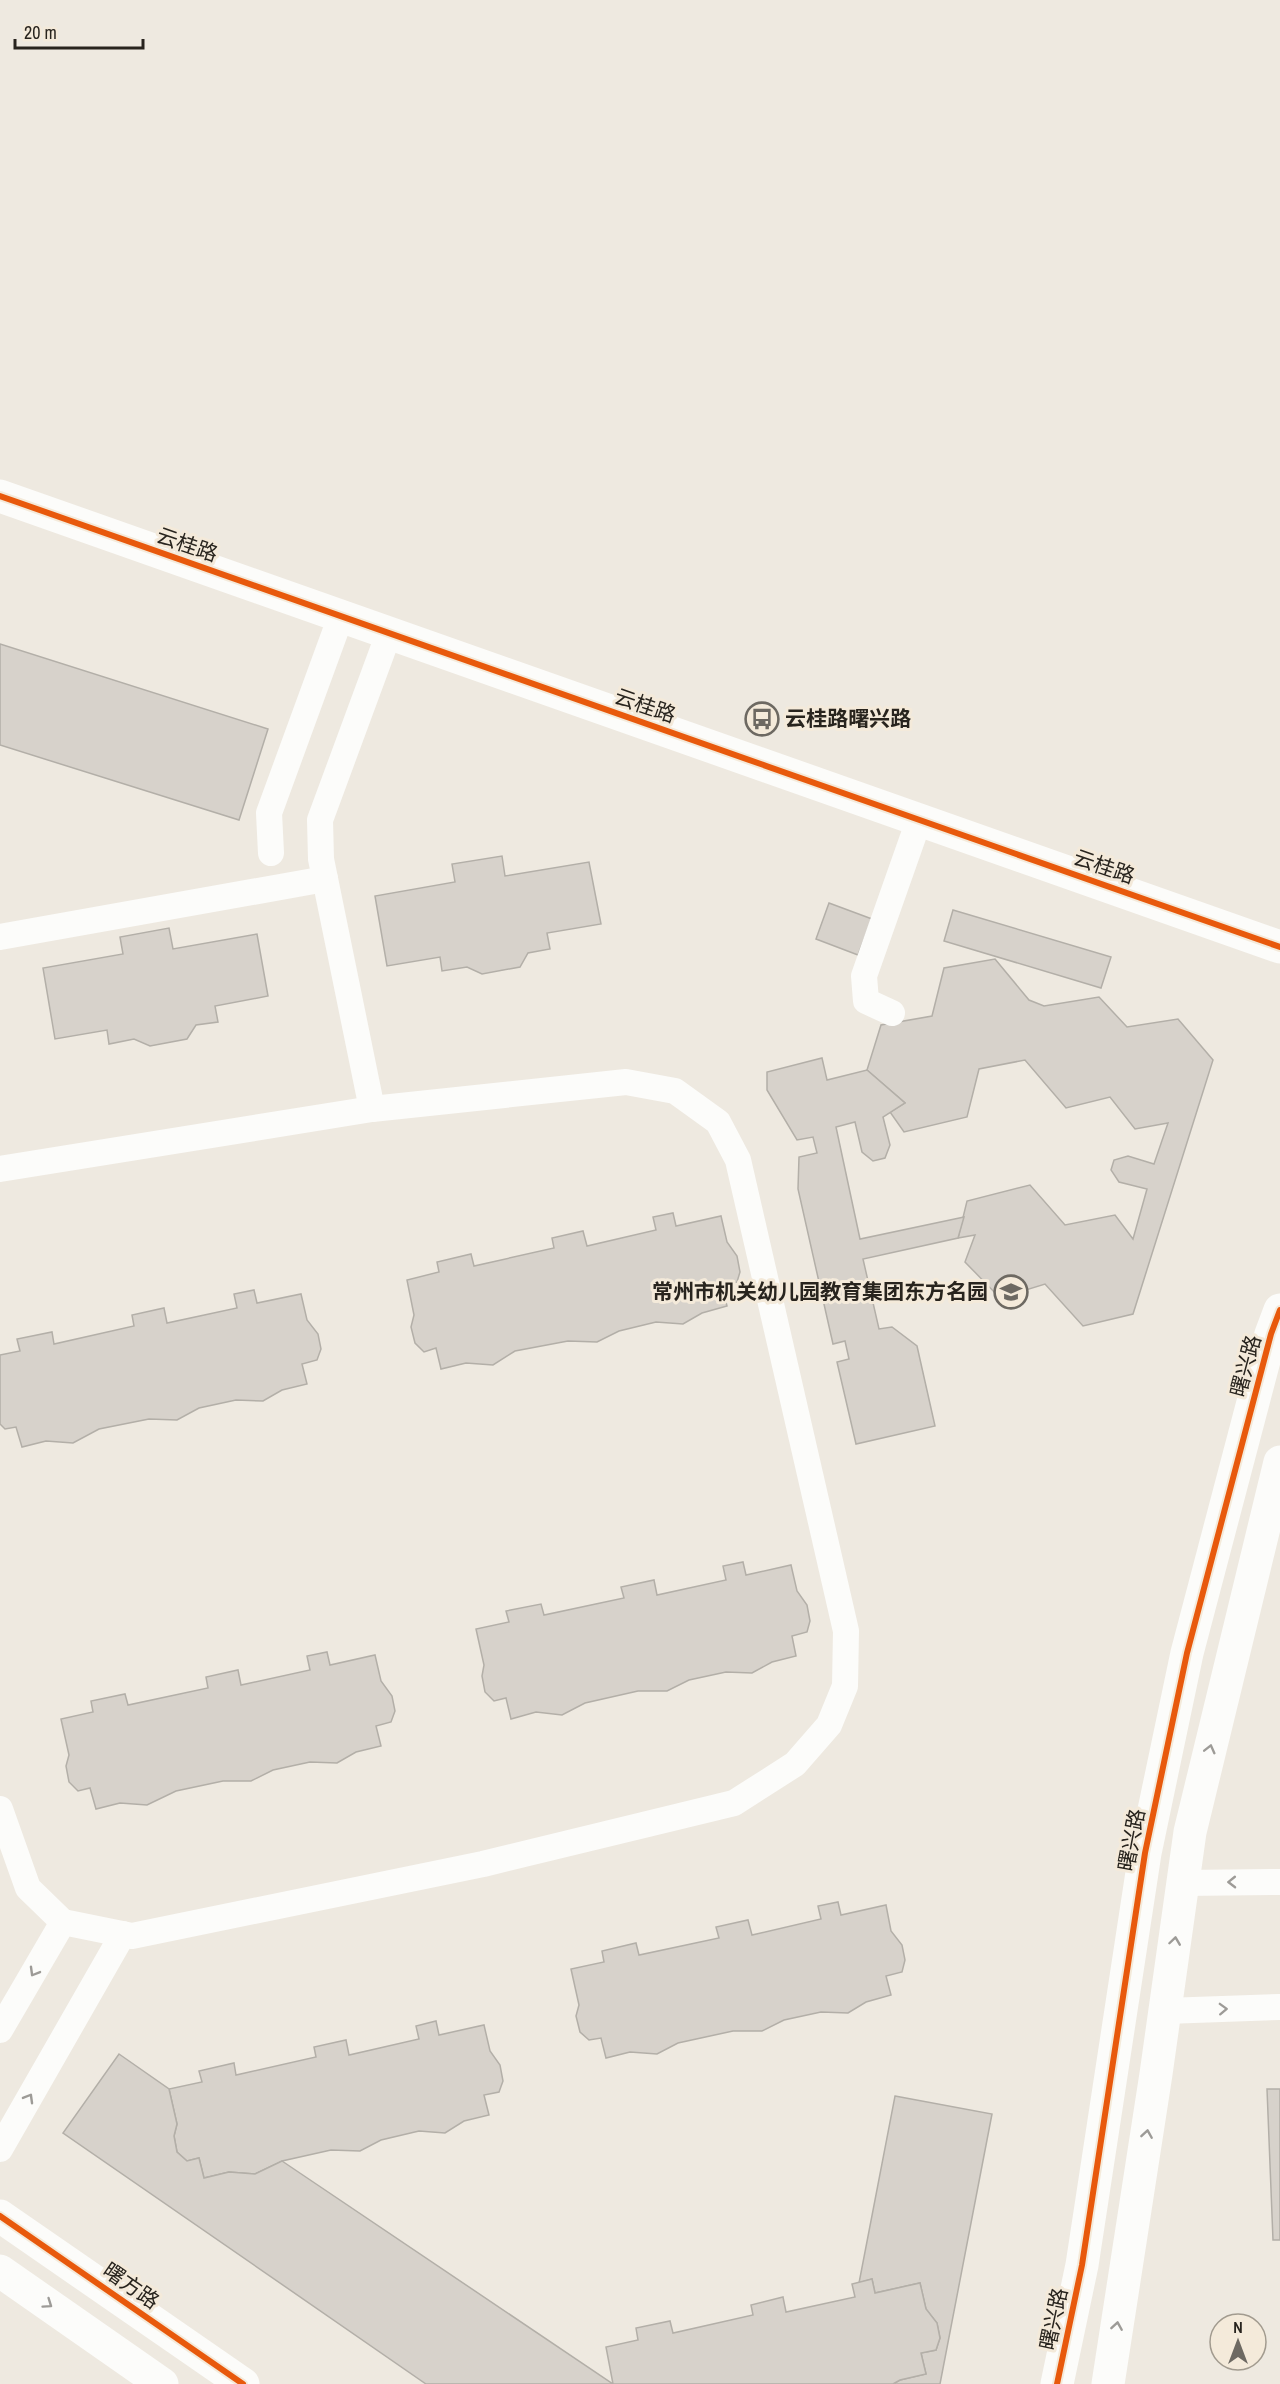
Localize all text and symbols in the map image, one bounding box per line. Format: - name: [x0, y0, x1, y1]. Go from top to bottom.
- scale bar: [15, 12, 142, 50]
- text: 20 m: [24, 20, 57, 45]
- street label: 云桂路: [153, 521, 222, 568]
- street label: 云桂路: [611, 682, 680, 729]
- bus stop icon: 云桂路曙兴路: [744, 701, 780, 737]
- place label: 云桂路曙兴路: [785, 704, 911, 733]
- street label: 云桂路: [1070, 843, 1139, 890]
- school or university icon: 常州市机关幼儿园教育集团东方名园: [993, 1274, 1029, 1310]
- place label: 常州市机关幼儿园教育集团东方名园: [652, 1277, 988, 1306]
- street label: 曙兴路: [1223, 1332, 1268, 1400]
- one-way arrow: [1203, 1744, 1216, 1754]
- street label: 曙兴路: [1111, 1806, 1152, 1874]
- one-way arrow: [1227, 1876, 1236, 1888]
- one-way arrow: [1168, 1936, 1181, 1945]
- one-way arrow: [30, 1966, 41, 1976]
- one-way arrow: [1218, 2003, 1227, 2015]
- one-way arrow: [22, 2094, 33, 2104]
- one-way arrow: [1140, 2129, 1152, 2138]
- street label: 曙方路: [97, 2256, 165, 2316]
- street label: 曙兴路: [1033, 2285, 1074, 2353]
- one-way arrow: [41, 2297, 52, 2308]
- north arrow: [1208, 2312, 1268, 2372]
- text: N: [1233, 2316, 1243, 2338]
- one-way arrow: [1110, 2322, 1122, 2331]

